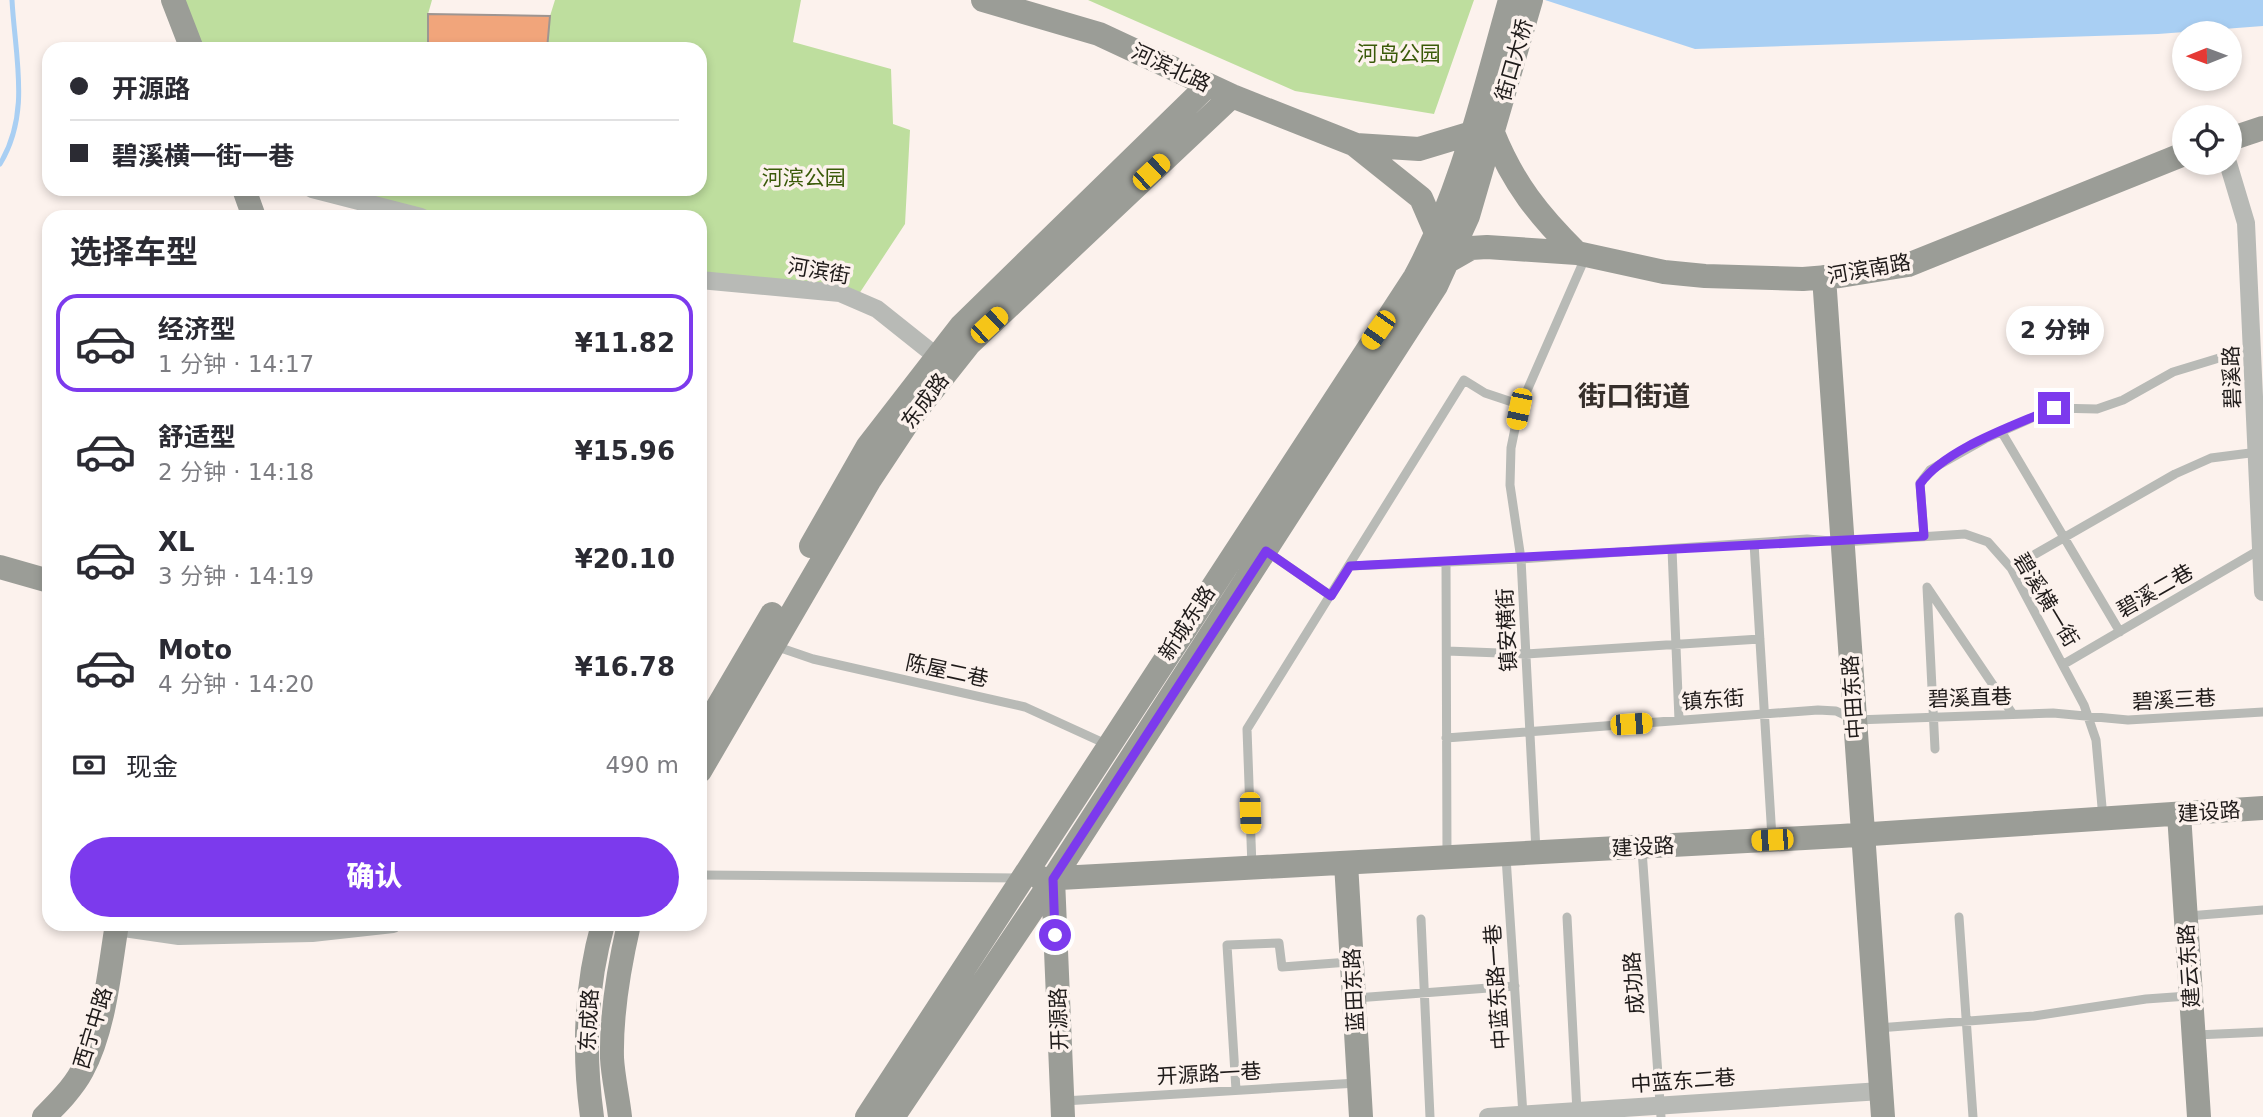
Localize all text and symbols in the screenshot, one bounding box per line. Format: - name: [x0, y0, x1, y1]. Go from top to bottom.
- street label: 街口大桥: [1491, 16, 1537, 104]
- north arrow: [2172, 21, 2242, 91]
- map controls: [2172, 21, 2242, 175]
- street label: 河滨北路: [1128, 39, 1214, 97]
- park label: 河岛公园: [1357, 42, 1441, 66]
- text: 开源路: [112, 74, 190, 104]
- button: locate: [2172, 105, 2242, 175]
- text: 碧溪横一街一巷: [112, 141, 294, 171]
- car: [1129, 150, 1174, 194]
- park label: 河滨公园: [762, 166, 846, 190]
- text: 选择车型: [70, 233, 198, 271]
- street label: 河滨南路: [1826, 250, 1912, 288]
- street label: 河滨街: [786, 254, 852, 288]
- car: [967, 303, 1012, 347]
- callout: 2 分钟: [2005, 306, 2103, 356]
- car: [1358, 307, 1399, 353]
- icon: car: [74, 312, 137, 375]
- text: 经济型: [158, 314, 236, 344]
- text: 2 分钟: [2020, 317, 2090, 343]
- text: ¥11.82: [575, 328, 675, 358]
- street label: 碧溪路: [2219, 345, 2245, 409]
- text: 1 分钟 · 14:17: [158, 351, 314, 377]
- street label: 东成路: [896, 369, 954, 433]
- district label: 街口街道: [1578, 380, 1690, 413]
- car: [1505, 386, 1534, 432]
- route end: [2038, 392, 2070, 424]
- icon: car: [74, 420, 137, 483]
- text: 舒适型: [158, 422, 236, 452]
- text: ¥15.96: [575, 436, 675, 466]
- text: 2 分钟 · 14:18: [158, 459, 314, 485]
- text: XL: [158, 527, 195, 557]
- icon: car: [74, 528, 137, 591]
- text: ¥20.10: [575, 544, 675, 574]
- street label: 碧溪横一街: [2009, 549, 2083, 651]
- street label: 碧溪二巷: [2113, 560, 2197, 622]
- text: 3 分钟 · 14:19: [158, 563, 314, 589]
- street label: 新城东路: [1154, 581, 1220, 665]
- street label: 镇安横街: [1493, 587, 1521, 673]
- text: Moto: [158, 635, 232, 665]
- icon: car: [74, 636, 137, 699]
- street label: 陈屋二巷: [903, 651, 991, 691]
- text: ¥16.78: [575, 652, 675, 682]
- street label: 中田东路: [1838, 654, 1868, 740]
- text: 4 分钟 · 14:20: [158, 671, 314, 697]
- street label: 碧溪直巷: [1928, 685, 2012, 711]
- street label: 镇东街: [1681, 686, 1745, 714]
- street label: 碧溪三巷: [2131, 686, 2217, 714]
- car: [1610, 712, 1653, 736]
- icon: cash: [70, 746, 108, 784]
- text: 现金: [126, 752, 178, 782]
- text: 490 m: [605, 752, 679, 778]
- car: [1239, 792, 1262, 834]
- street label: 建设路: [2177, 798, 2241, 826]
- car: [1751, 828, 1794, 852]
- street label: 建设路: [1611, 833, 1675, 861]
- button: 确认: [70, 837, 679, 917]
- route start: [1039, 919, 1071, 951]
- street label: 中蓝东路一巷: [1481, 923, 1513, 1051]
- street label: 建云东路: [2174, 923, 2204, 1009]
- street label: 蓝田东路: [1340, 947, 1368, 1033]
- street label: 成功路: [1620, 951, 1648, 1015]
- street label: 西宁中路: [69, 984, 117, 1072]
- street label: 开源路: [1046, 987, 1072, 1051]
- street label: 东成路: [575, 988, 603, 1052]
- street label: 开源路一巷: [1156, 1059, 1262, 1089]
- street label: 中蓝东二巷: [1630, 1065, 1736, 1097]

